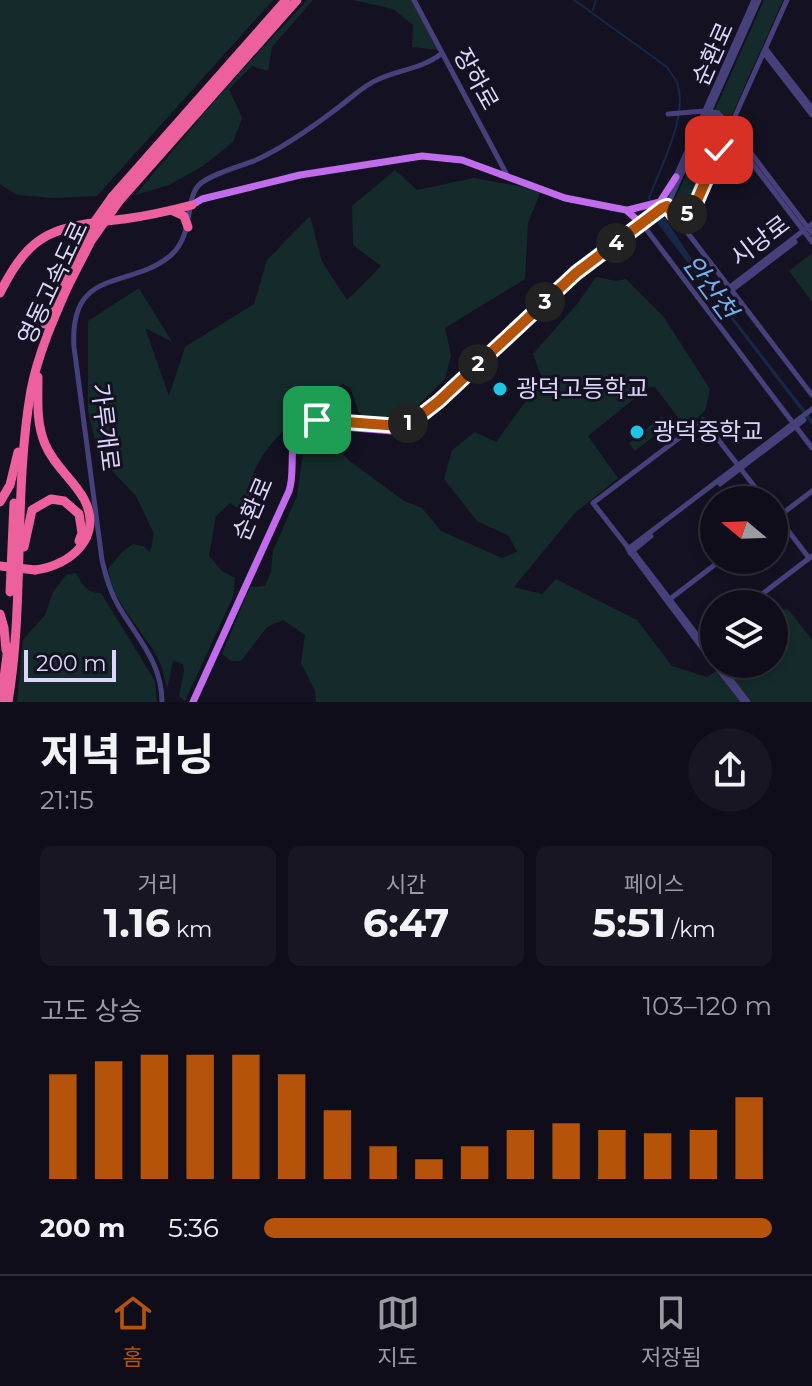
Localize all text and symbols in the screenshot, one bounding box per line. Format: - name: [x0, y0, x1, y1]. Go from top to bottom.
- street label: 순환로: [686, 18, 739, 90]
- street label: 장하로: [448, 43, 505, 115]
- pin: [685, 116, 753, 184]
- icon: check: [697, 128, 741, 172]
- pin: 5: [667, 194, 707, 234]
- text: 5: [680, 200, 694, 227]
- street label: 시낭로: [725, 209, 795, 272]
- street label: 영동고속도로: [11, 217, 94, 349]
- pin: 4: [596, 223, 636, 263]
- text: 4: [608, 229, 624, 256]
- water label: 안산천: [676, 249, 746, 328]
- pin: 3: [525, 282, 565, 322]
- text: 3: [538, 288, 552, 315]
- pin: 2: [458, 344, 498, 384]
- text: 2: [472, 350, 484, 377]
- place label: 광덕고등학교: [516, 374, 648, 403]
- marker: 광덕고등학교: [491, 380, 509, 398]
- street label: 가루개로: [86, 381, 125, 473]
- pin: [283, 386, 351, 454]
- icon: arrive: [295, 398, 339, 442]
- pin: 1: [388, 403, 428, 443]
- text: 1: [404, 409, 412, 436]
- place label: 광덕중학교: [653, 417, 763, 446]
- marker: 광덕중학교: [628, 423, 646, 441]
- street label: 순환로: [226, 473, 279, 545]
- north arrow: [700, 486, 788, 574]
- map controls: [700, 486, 788, 678]
- button: layers: [700, 590, 788, 678]
- scale bar: [24, 646, 116, 682]
- text: 200 m: [36, 650, 107, 677]
- text: 저녁 러닝: [40, 727, 214, 781]
- button: share: [688, 728, 772, 812]
- text: 21:15: [40, 784, 94, 816]
- text: 거리: [138, 871, 178, 898]
- text: 시간: [386, 871, 426, 898]
- text: 페이스: [624, 871, 684, 898]
- text: 1.16: [104, 898, 170, 947]
- text: 6:47: [363, 898, 449, 947]
- text: 5:51: [592, 898, 666, 947]
- text: km: [170, 916, 212, 943]
- text: /km: [666, 916, 716, 943]
- text: 103–120 m: [643, 990, 772, 1022]
- text: 고도 상승: [40, 995, 143, 1027]
- text: 200 m: [40, 1212, 125, 1244]
- text: 5:36: [168, 1212, 219, 1244]
- tab: 홈: [111, 1291, 155, 1371]
- tab: 지도: [376, 1291, 420, 1371]
- tab: 저장됨: [641, 1291, 701, 1371]

